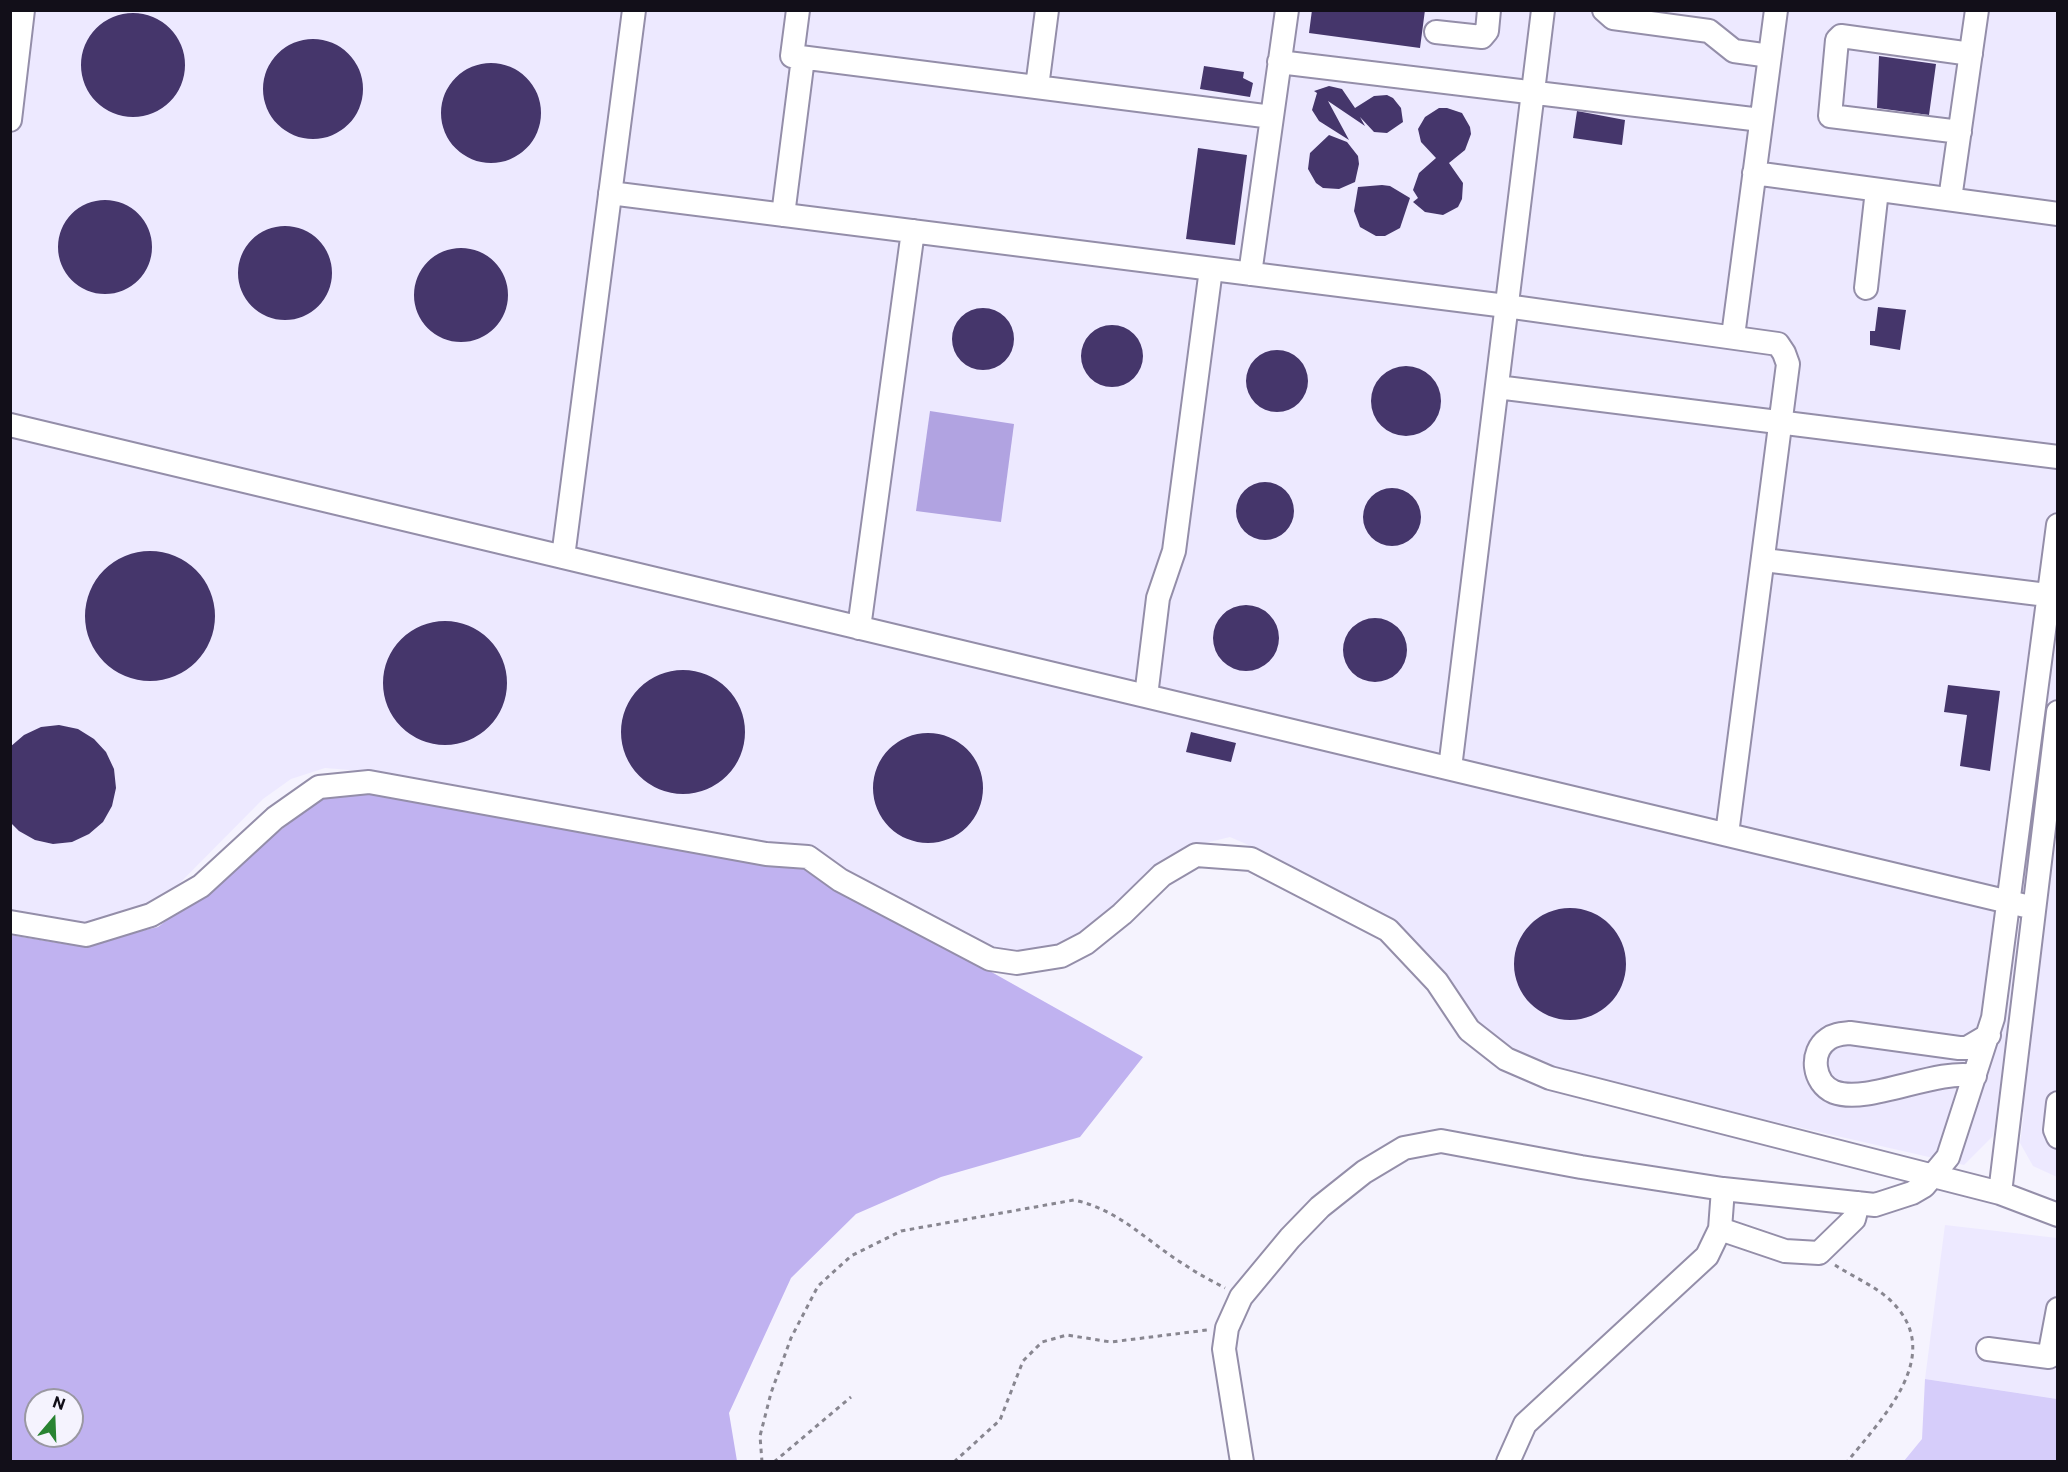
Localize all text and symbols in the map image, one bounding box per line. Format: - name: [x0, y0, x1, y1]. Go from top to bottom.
- north arrow: [24, 1388, 84, 1448]
- text: N: [51, 1391, 68, 1413]

